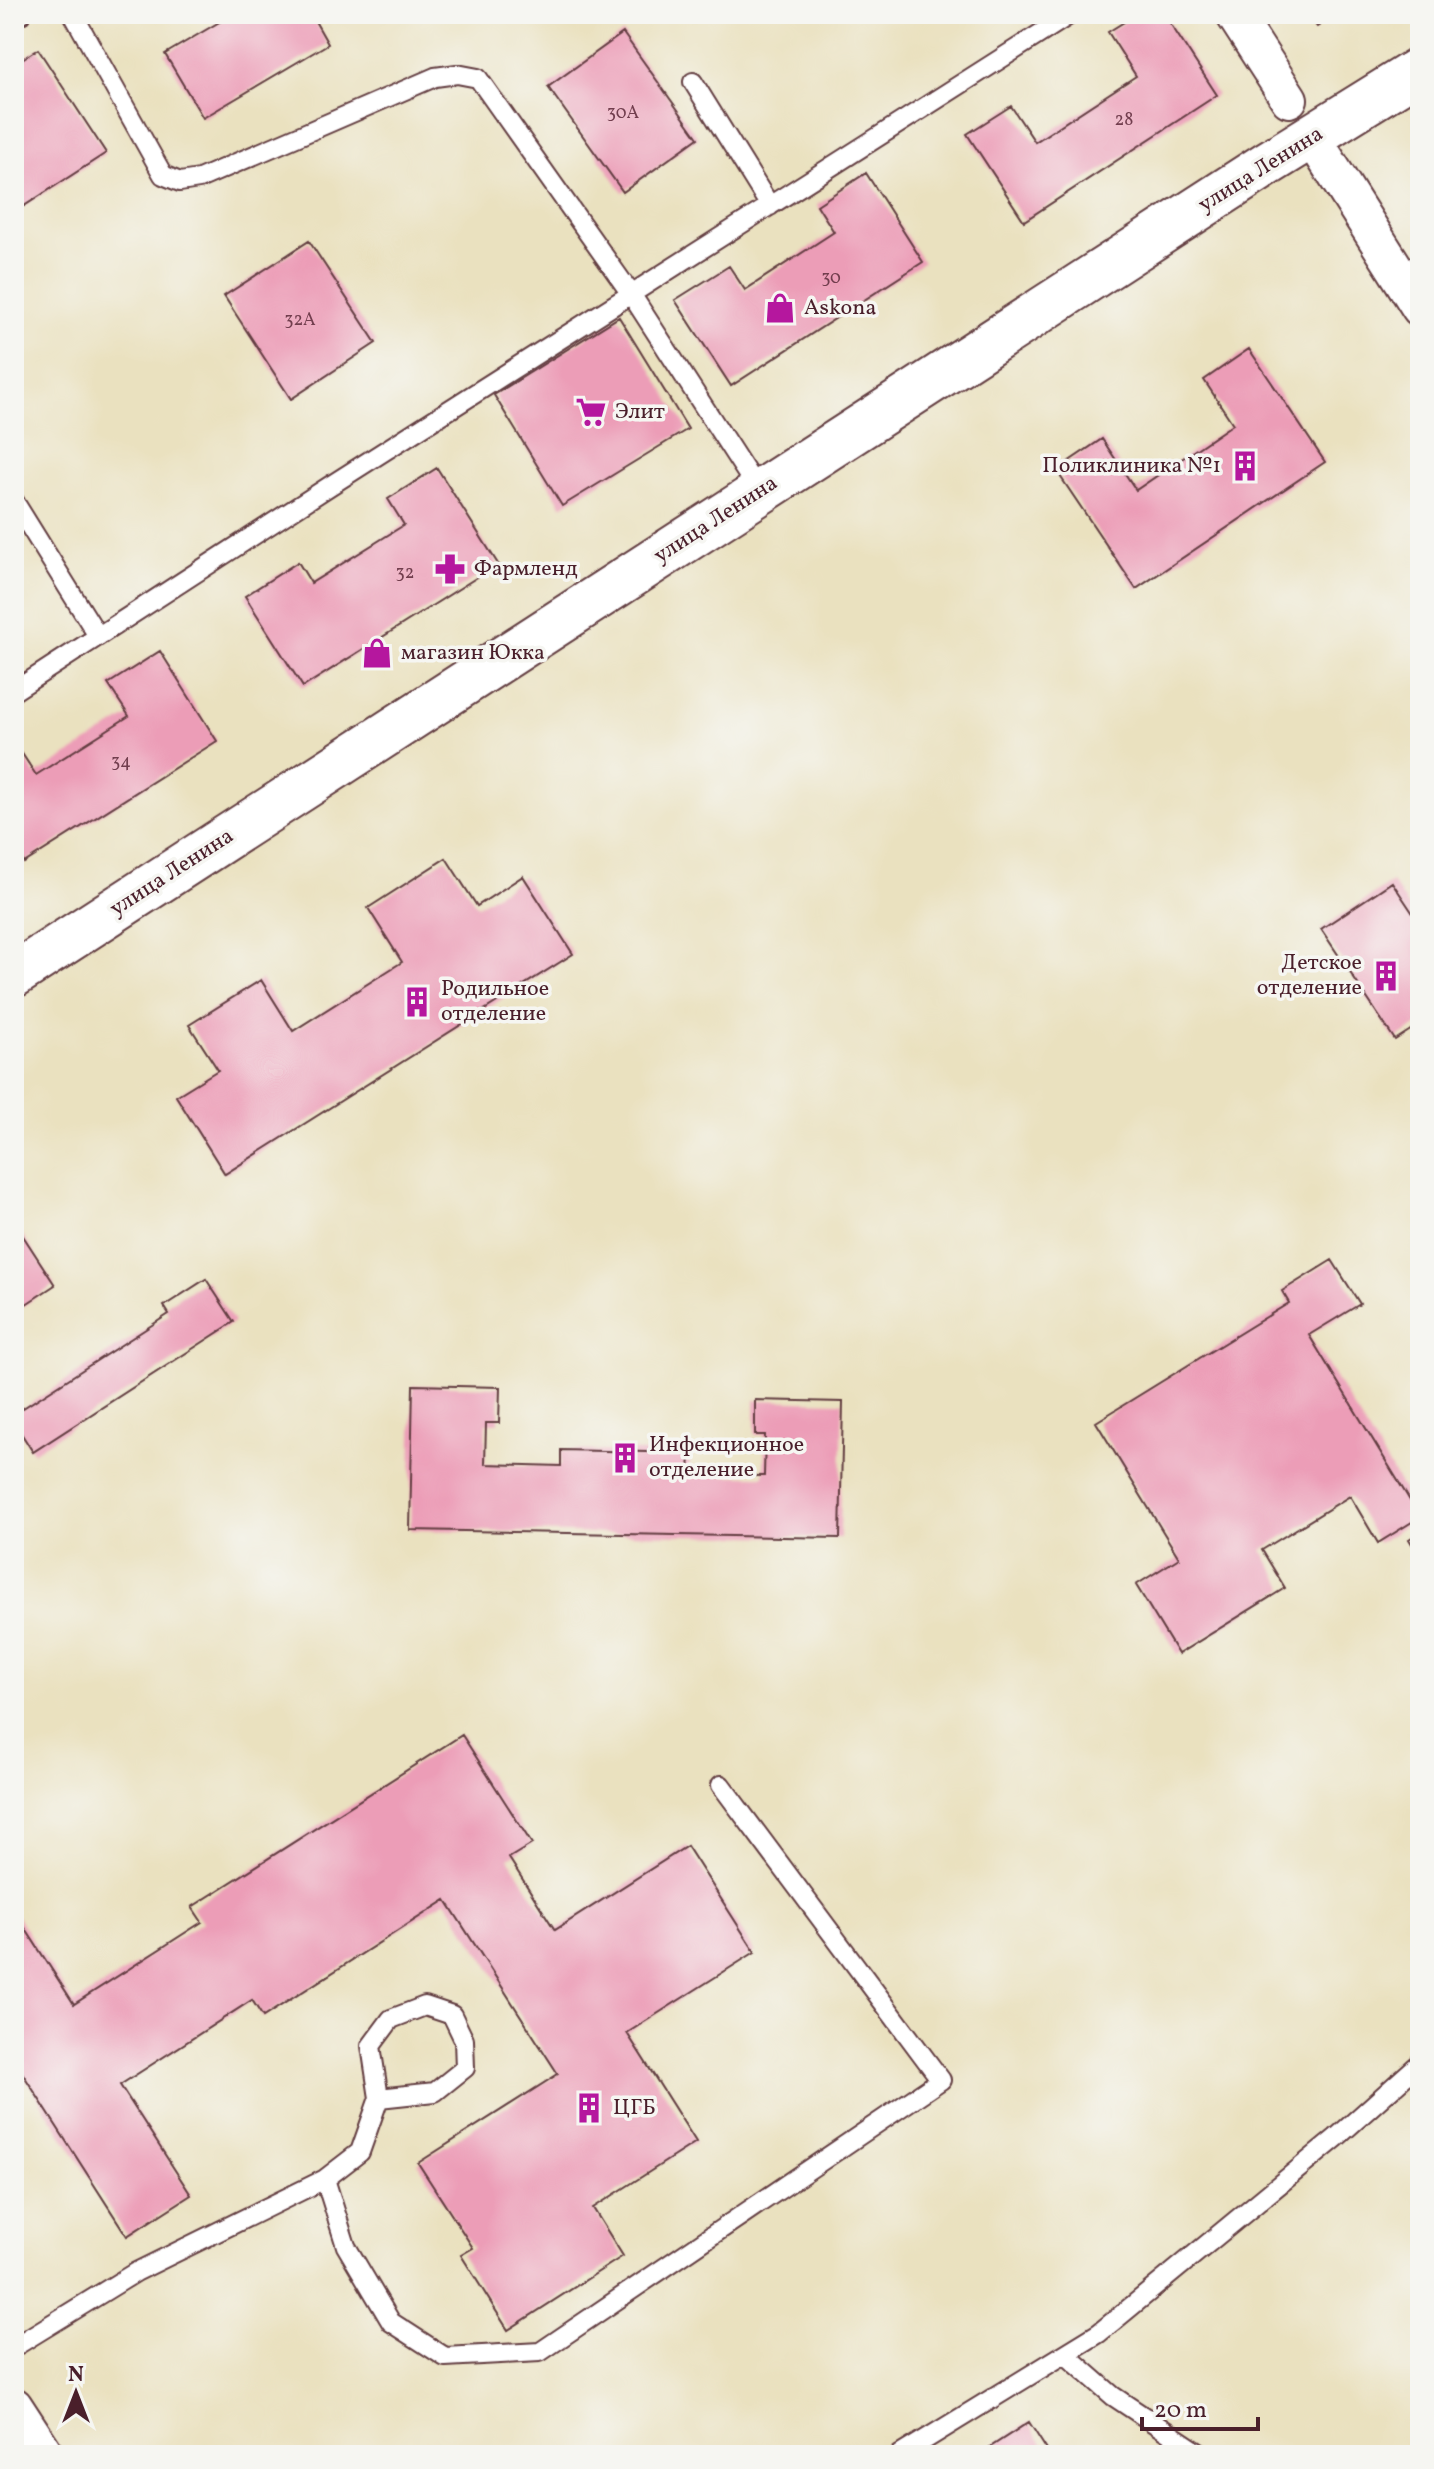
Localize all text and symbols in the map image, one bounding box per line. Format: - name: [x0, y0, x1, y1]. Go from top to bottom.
- house number: 30А: [607, 101, 640, 126]
- house number: 28: [1115, 108, 1133, 133]
- street label: улица Ленина: [1193, 119, 1329, 221]
- house number: 30: [821, 266, 841, 291]
- shop icon: Askona: [763, 291, 797, 325]
- place label: Askona: [804, 293, 876, 324]
- house number: 32А: [284, 308, 316, 333]
- supermarket icon: Элит: [574, 395, 608, 429]
- place label: Элит: [615, 397, 665, 428]
- building icon: Поликлиника №1: [1228, 449, 1262, 483]
- place label: Поликлиника №1: [1042, 451, 1221, 482]
- street label: улица Ленина: [648, 468, 784, 572]
- pharmacy icon: Фармленд: [433, 552, 467, 586]
- place label: Фармленд: [474, 554, 578, 585]
- house number: 32: [396, 561, 414, 586]
- shop icon: магазин Юкка: [360, 636, 394, 670]
- place label: магазин Юкка: [401, 638, 545, 669]
- house number: 34: [111, 750, 131, 775]
- street label: улица Ленина: [104, 821, 240, 925]
- place label: Детское отделение: [1257, 948, 1362, 1004]
- building icon: Детское отделение: [1369, 959, 1403, 993]
- place label: Родильное отделение: [441, 974, 549, 1030]
- building icon: Родильное отделение: [400, 985, 434, 1019]
- place label: Инфекционное отделение: [649, 1430, 804, 1486]
- building icon: Инфекционное отделение: [608, 1441, 642, 1475]
- building icon: ЦГБ: [572, 2091, 606, 2125]
- place label: ЦГБ: [613, 2093, 656, 2124]
- north arrow: [36, 2353, 116, 2433]
- text: N: [68, 2360, 84, 2391]
- scale bar: [1142, 2381, 1258, 2431]
- text: 20 m: [1154, 2394, 1207, 2428]

